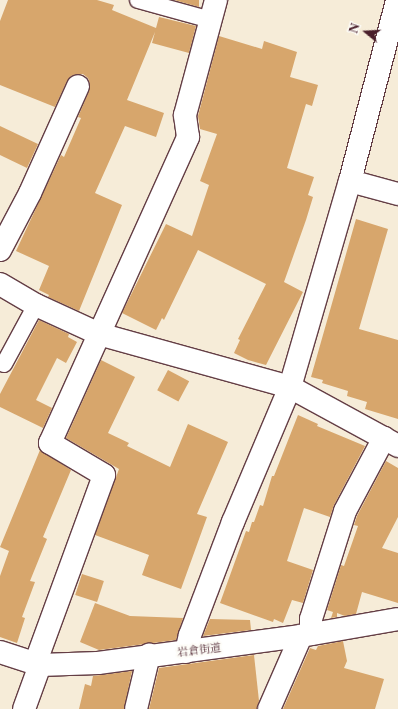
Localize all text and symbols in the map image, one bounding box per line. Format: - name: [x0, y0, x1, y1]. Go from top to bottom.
- north arrow: [346, 12, 386, 52]
- text: N: [346, 22, 363, 35]
- street label: 岩倉街道: [176, 641, 222, 659]

